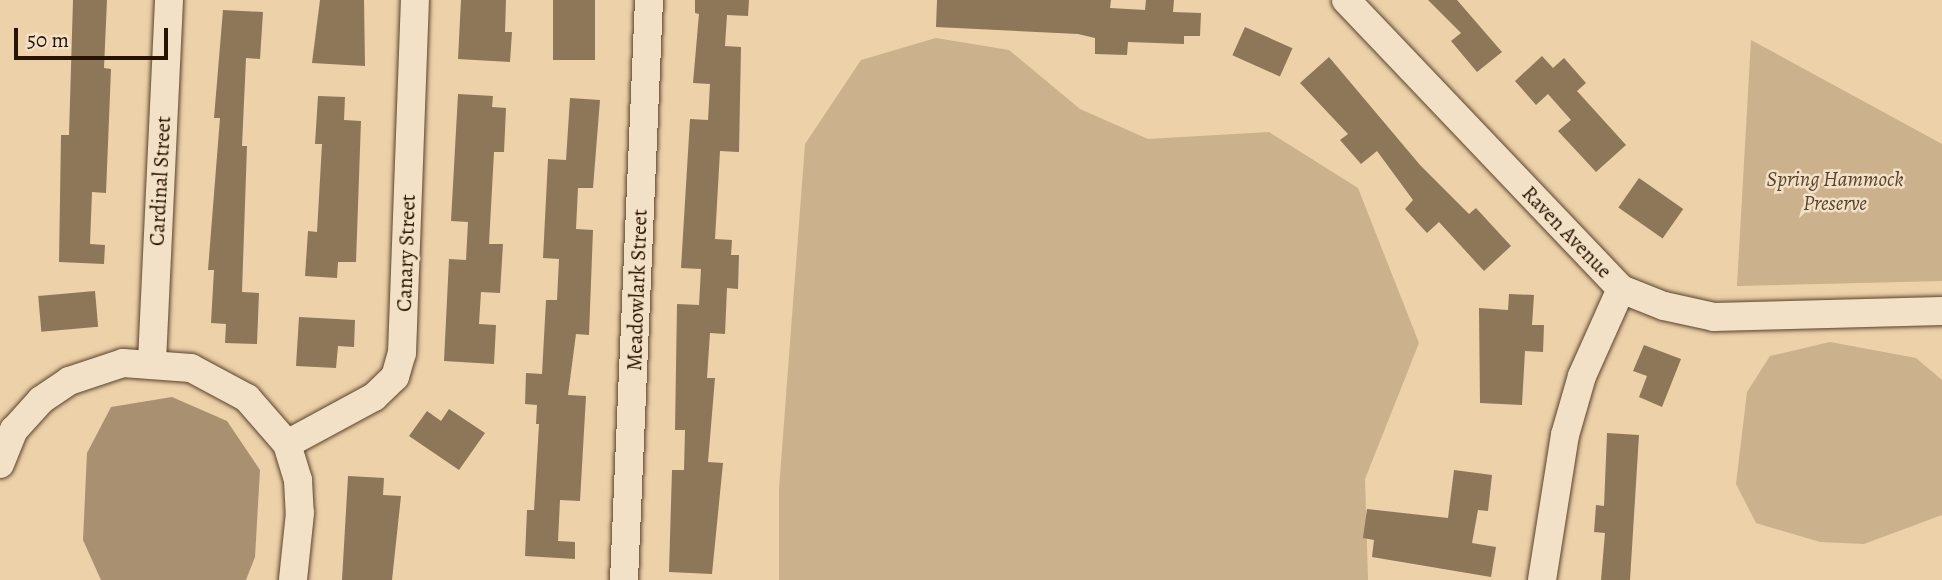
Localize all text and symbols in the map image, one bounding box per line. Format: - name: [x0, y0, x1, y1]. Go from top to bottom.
- scale bar: [18, 14, 172, 58]
- text: 50 m: [27, 26, 69, 54]
- street label: Cardinal Street: [144, 115, 176, 247]
- park label: Spring Hammock Preserve: [1767, 166, 1903, 216]
- street label: Raven Avenue: [1517, 181, 1617, 283]
- street label: Canary Street: [391, 194, 421, 312]
- street label: Meadowlark Street: [622, 209, 652, 371]

